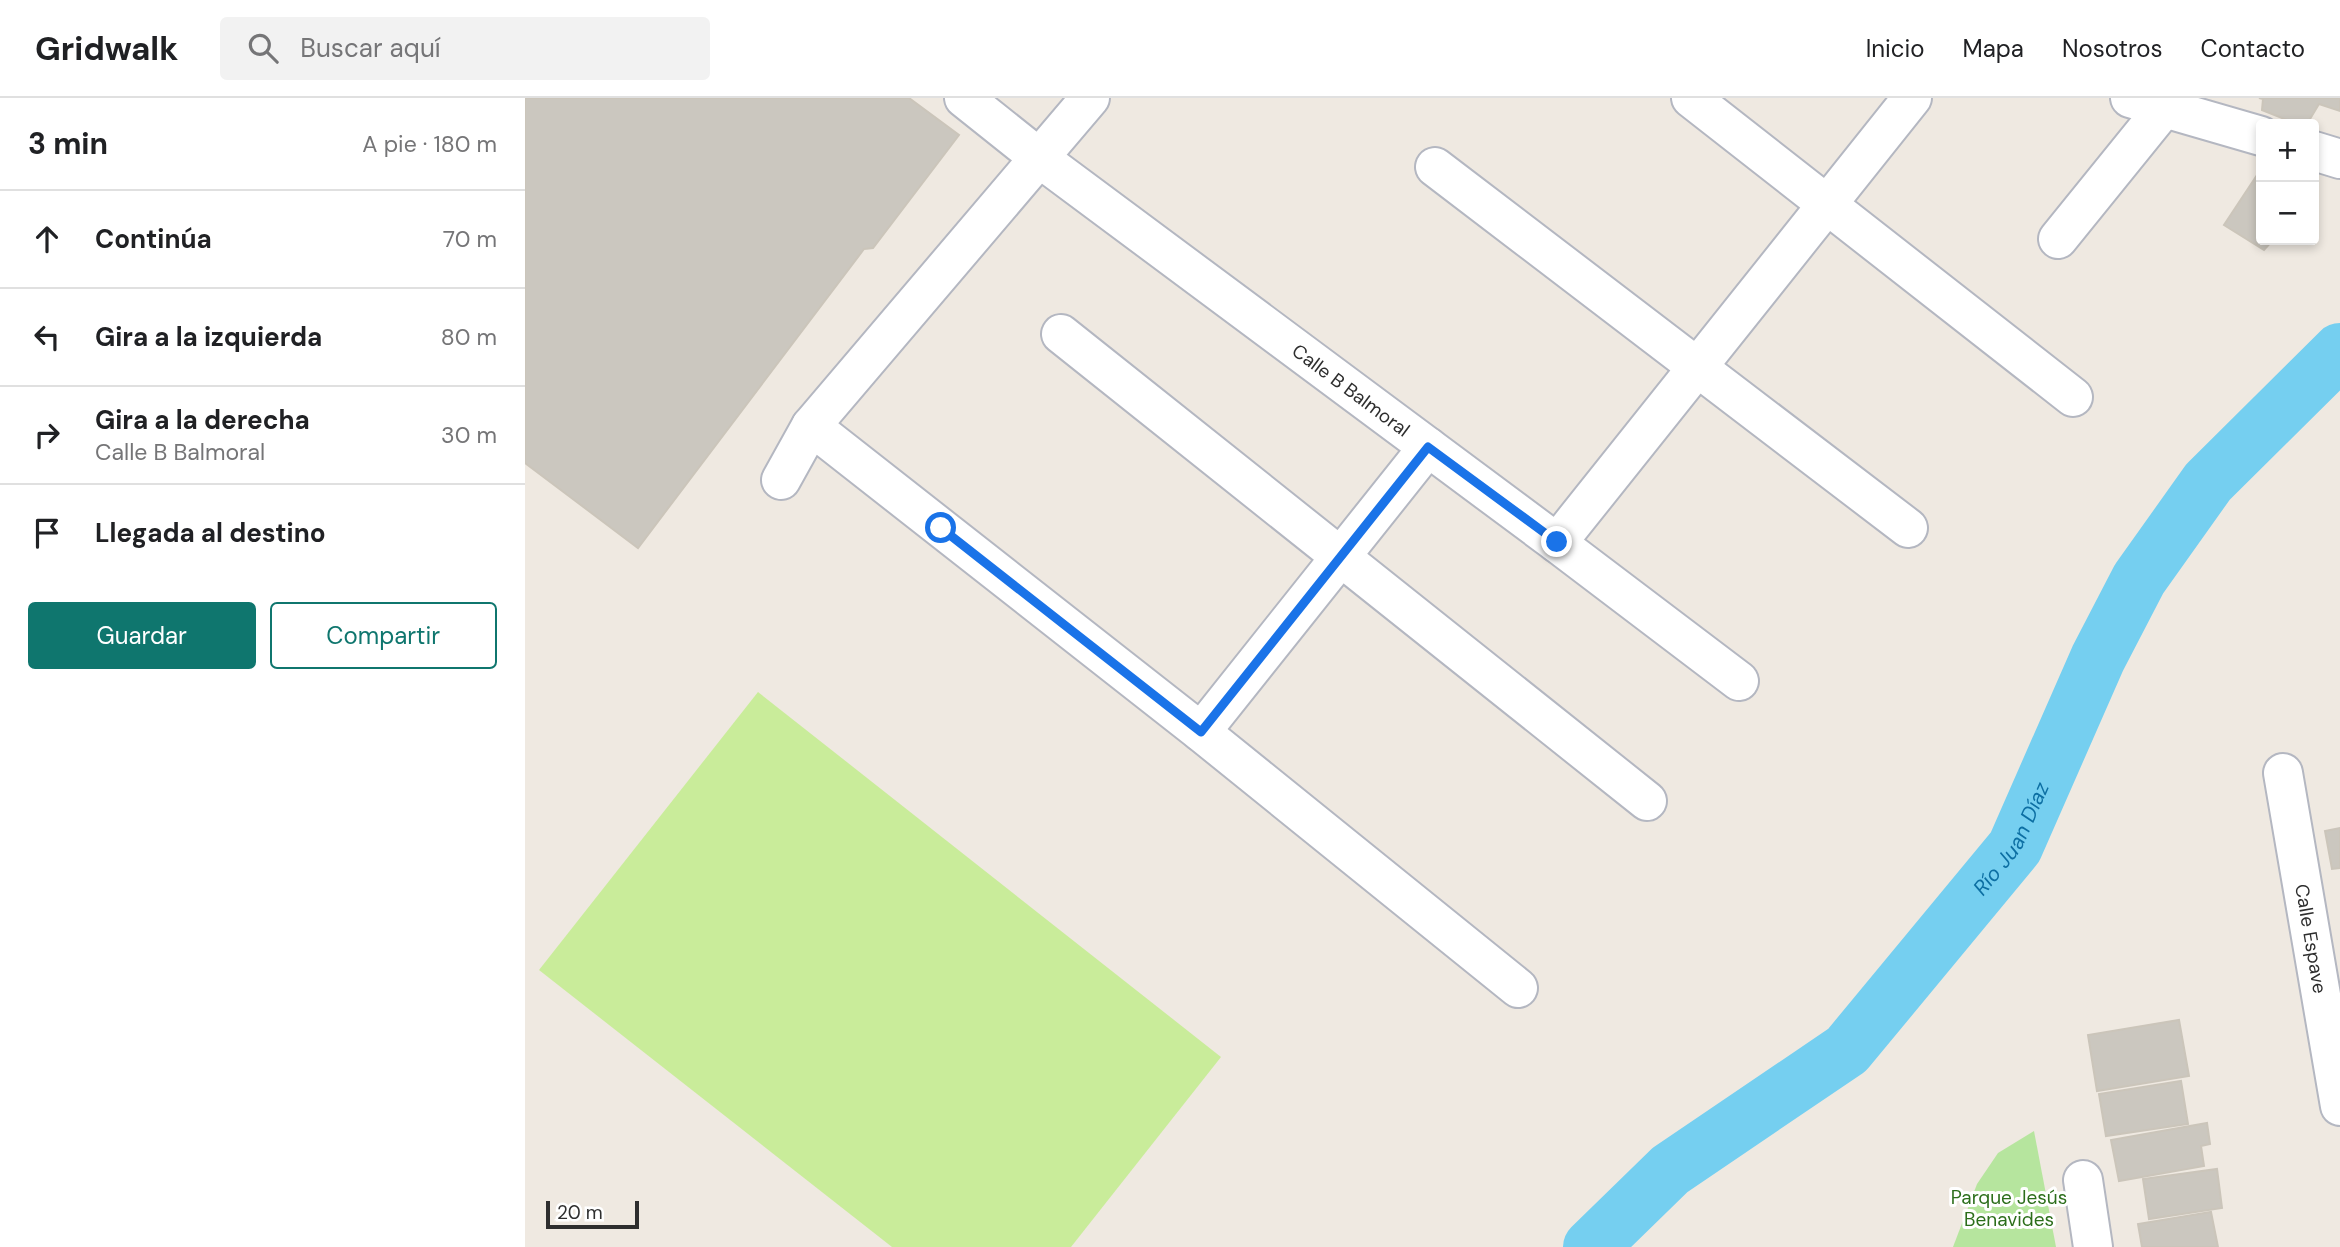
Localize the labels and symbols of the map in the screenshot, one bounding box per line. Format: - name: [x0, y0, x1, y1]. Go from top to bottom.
- street label: Calle B Balmoral: [1287, 338, 1415, 442]
- route start: [925, 512, 956, 543]
- route end: [1541, 526, 1572, 557]
- water label: Río Juan Díaz: [1967, 778, 2056, 901]
- street label: Calle Espave: [2290, 882, 2333, 995]
- park label: Parque Jesús Benavides: [1951, 1185, 2067, 1232]
- scale bar: [546, 1198, 639, 1230]

